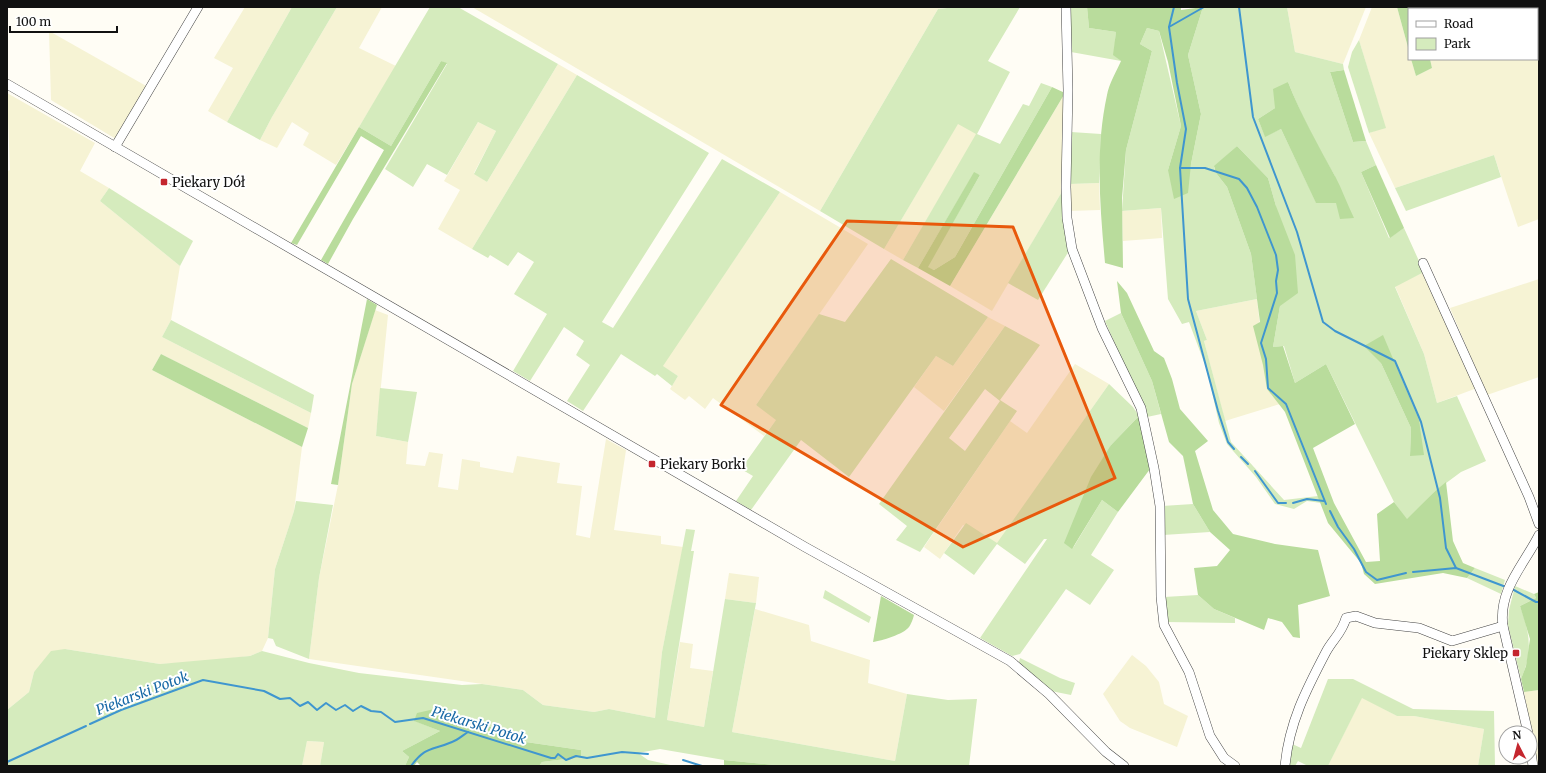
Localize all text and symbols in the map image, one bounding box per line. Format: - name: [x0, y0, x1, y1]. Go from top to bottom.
- scale bar: [10, 8, 117, 34]
- legend: [1408, 8, 1538, 60]
- text: 100 m: [16, 14, 51, 29]
- text: Road: [1444, 16, 1473, 31]
- text: Park: [1444, 36, 1471, 51]
- place label: Piekary Dół: [172, 174, 246, 191]
- marker: Piekary Dół: [159, 177, 169, 187]
- place label: Piekary Borki: [660, 456, 746, 473]
- marker: Piekary Borki: [647, 459, 657, 469]
- place label: Piekary Sklep: [1422, 645, 1508, 662]
- marker: Piekary Sklep: [1511, 648, 1521, 658]
- water label: Piekarski Potok: [93, 667, 191, 719]
- water label: Piekarski Potok: [430, 702, 529, 748]
- north arrow: [1498, 725, 1538, 765]
- text: N: [1512, 728, 1522, 742]

